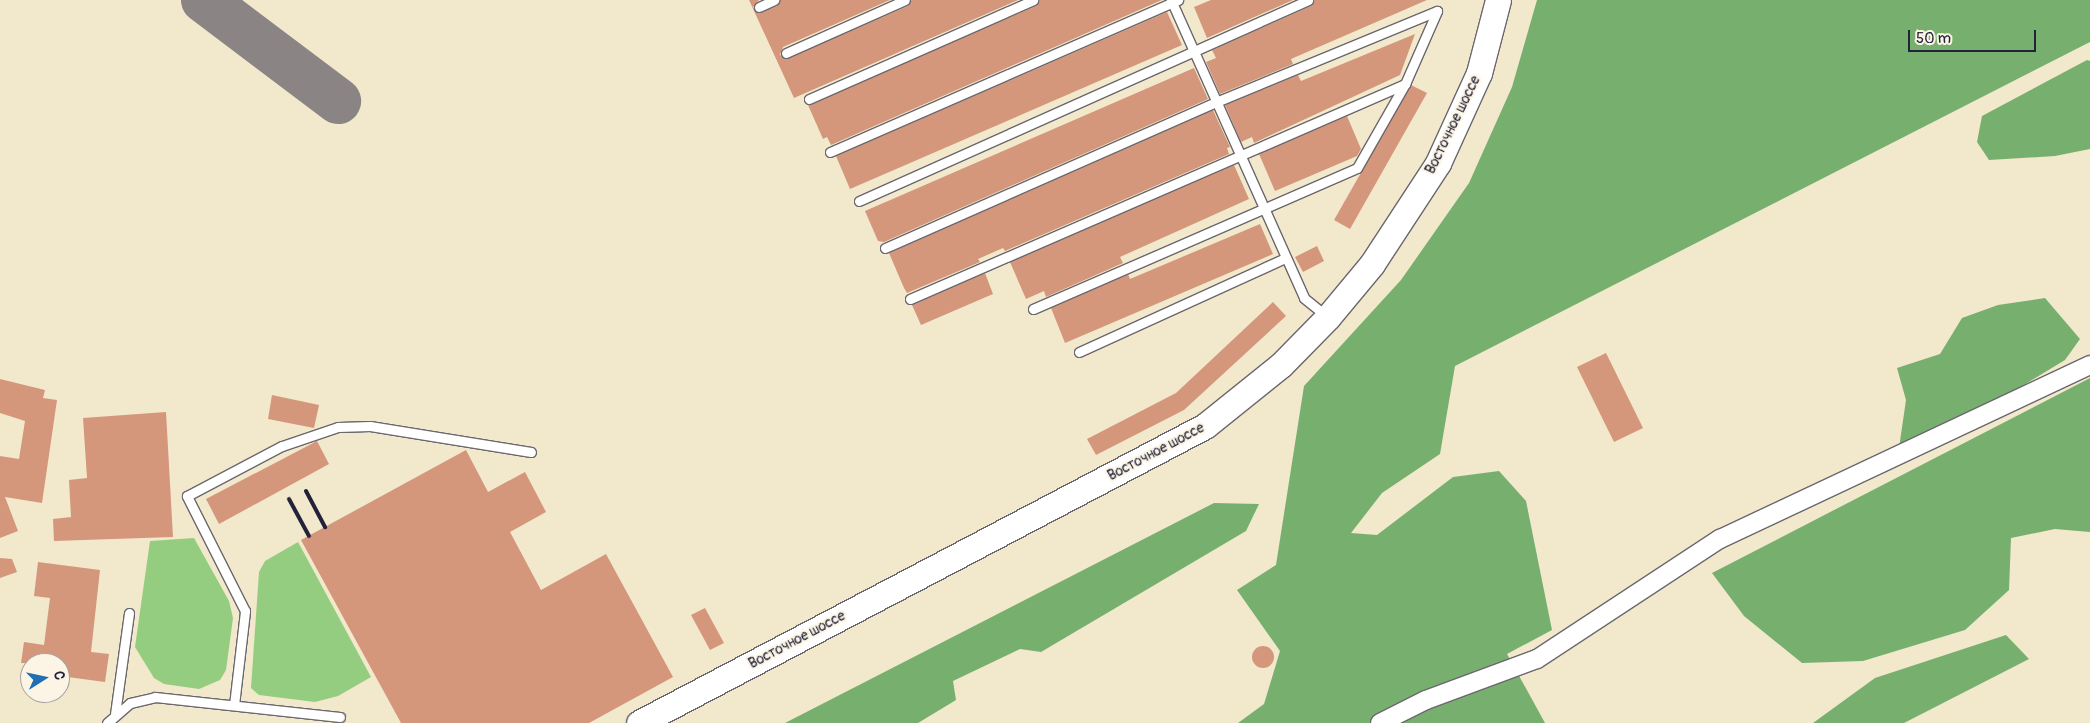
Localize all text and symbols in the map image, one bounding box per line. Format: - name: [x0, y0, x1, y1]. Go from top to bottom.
- scale bar: [1910, 20, 2038, 52]
- text: 50 m: [1916, 29, 1951, 48]
- street label: Восточное шоссе: [1422, 73, 1484, 177]
- street label: Восточное шоссе: [1105, 419, 1207, 485]
- street label: Восточное шоссе: [746, 607, 848, 673]
- north arrow: [20, 653, 70, 703]
- text: С: [50, 670, 68, 681]

